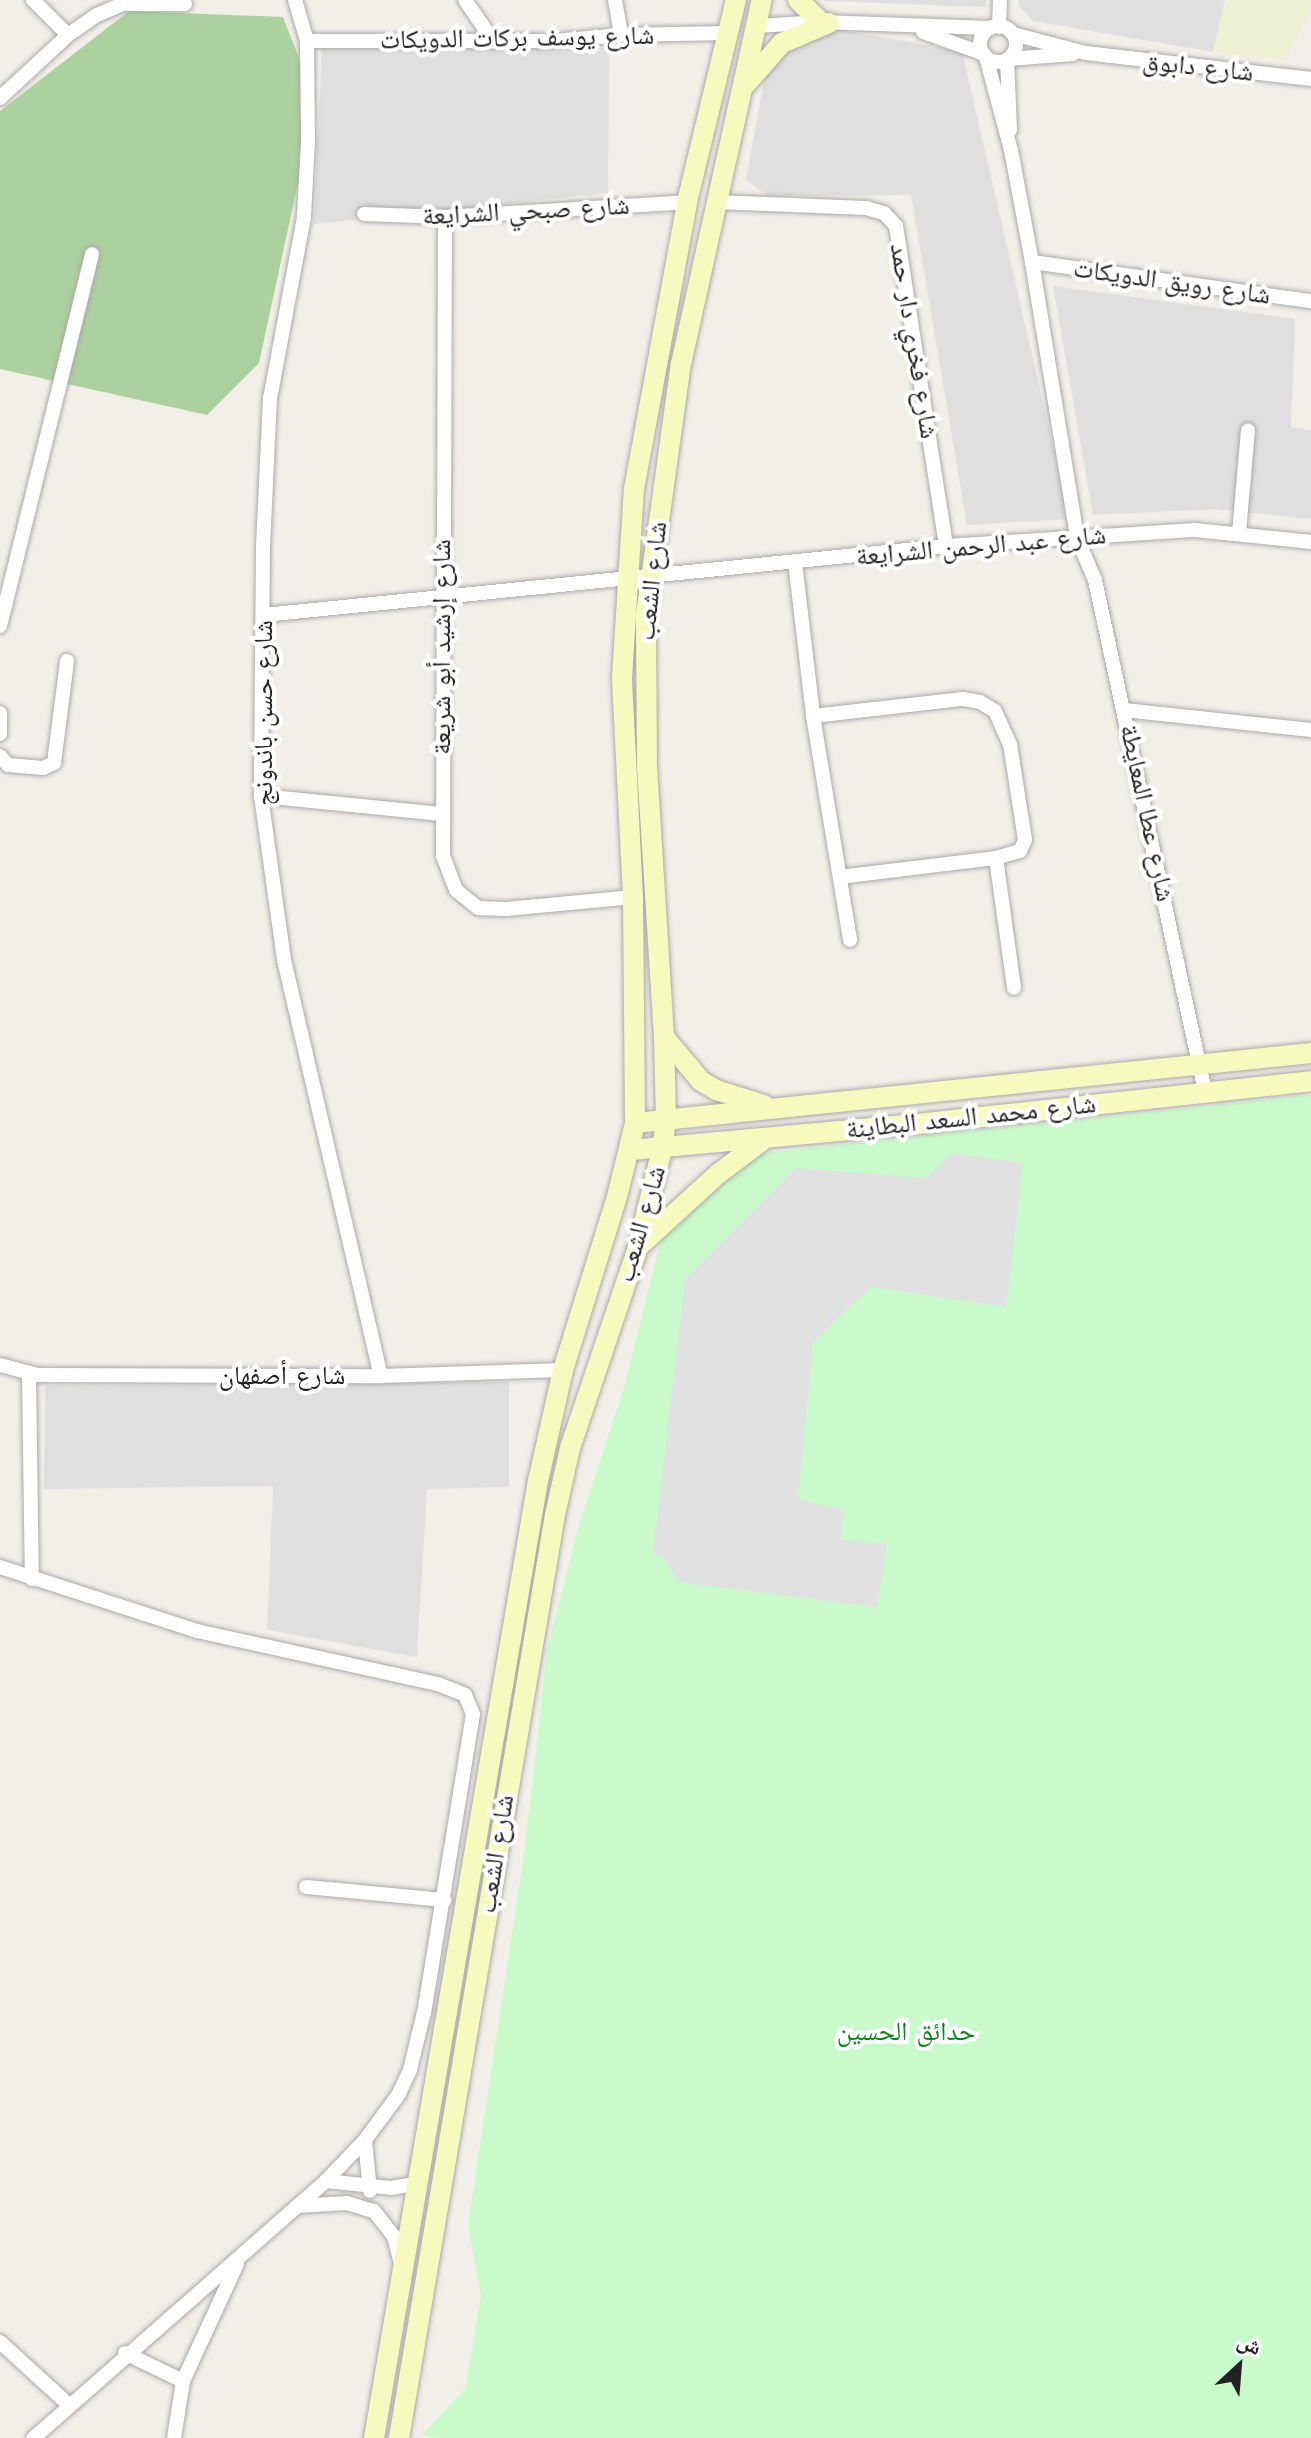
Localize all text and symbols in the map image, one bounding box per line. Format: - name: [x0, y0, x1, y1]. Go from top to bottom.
- street label: شارع يوسف بركات الدويكات: [380, 20, 654, 56]
- street label: شارع دابوق: [1141, 46, 1255, 88]
- street label: شارع صبحي الشرايعة: [422, 190, 630, 232]
- street label: شارع فخري دار حمد: [883, 241, 945, 441]
- street label: شارع رويق الدويكات: [1071, 253, 1273, 311]
- street label: شارع الشعب: [630, 520, 674, 642]
- street label: شارع عبد الرحمن الشرايعة: [855, 520, 1107, 572]
- street label: شارع إرشيد أبو شريعة: [426, 539, 458, 755]
- street label: شارع حسن باندونج: [248, 620, 280, 806]
- street label: شارع عطا المعايطة: [1113, 722, 1181, 904]
- street label: شارع محمد السعد البطاينة: [845, 1088, 1097, 1146]
- street label: شارع الشعب: [610, 1162, 672, 1286]
- street label: شارع أصفهان: [219, 1360, 345, 1392]
- street label: شارع الشعب: [471, 1793, 521, 1915]
- park label: حدائق الحسين: [837, 2016, 975, 2048]
- north arrow: [1199, 2326, 1279, 2406]
- text: ش: [1234, 2328, 1266, 2360]

